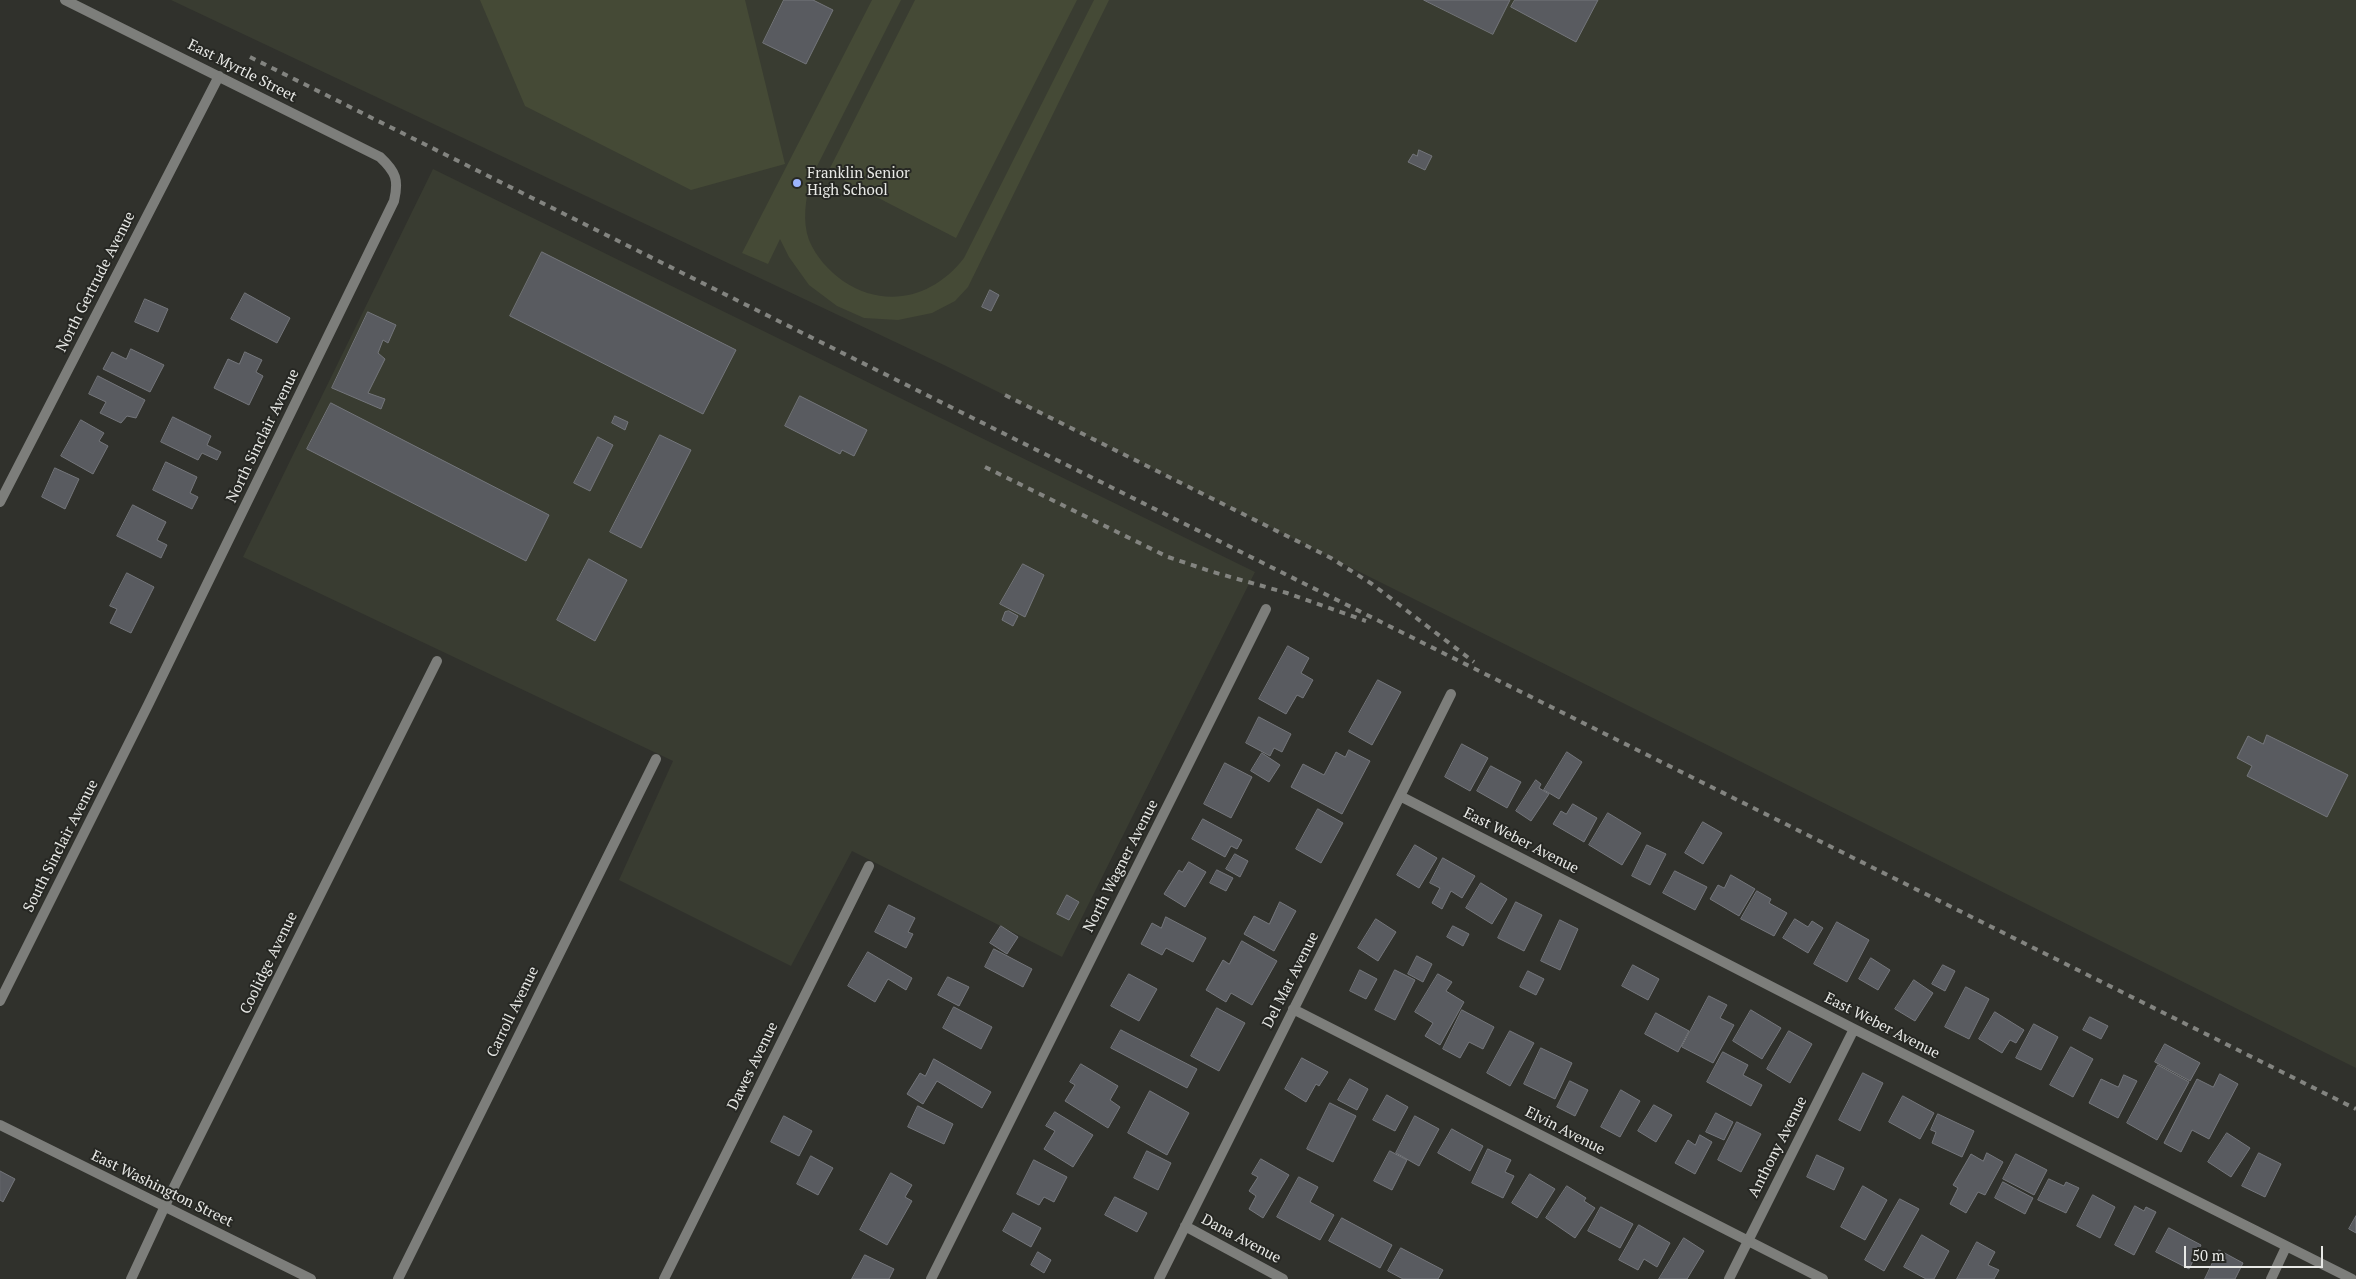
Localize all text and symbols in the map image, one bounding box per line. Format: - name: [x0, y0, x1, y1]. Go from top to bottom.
- street label: East Myrtle Street: [185, 36, 299, 106]
- place label: Franklin Senior High School: [807, 165, 910, 200]
- marker: Franklin Senior High School: [791, 177, 803, 189]
- street label: North Gertrude Avenue: [53, 209, 139, 355]
- street label: North Sinclair Avenue: [223, 366, 303, 506]
- street label: South Sinclair Avenue: [20, 777, 102, 915]
- street label: North Wagner Avenue: [1080, 797, 1162, 935]
- street label: East Weber Avenue: [1460, 804, 1582, 878]
- street label: Coolidge Avenue: [236, 909, 302, 1017]
- street label: Del Mar Avenue: [1259, 929, 1323, 1031]
- street label: Carroll Avenue: [483, 964, 543, 1060]
- street label: East Weber Avenue: [1821, 989, 1943, 1063]
- street label: Dawes Avenue: [724, 1019, 782, 1113]
- street label: Anthony Avenue: [1745, 1093, 1811, 1201]
- street label: Elvin Avenue: [1522, 1103, 1608, 1159]
- street label: East Washington Street: [88, 1147, 236, 1231]
- street label: Dana Avenue: [1198, 1211, 1284, 1267]
- scale bar: [2186, 1236, 2325, 1268]
- text: 50 m: [2192, 1245, 2225, 1265]

